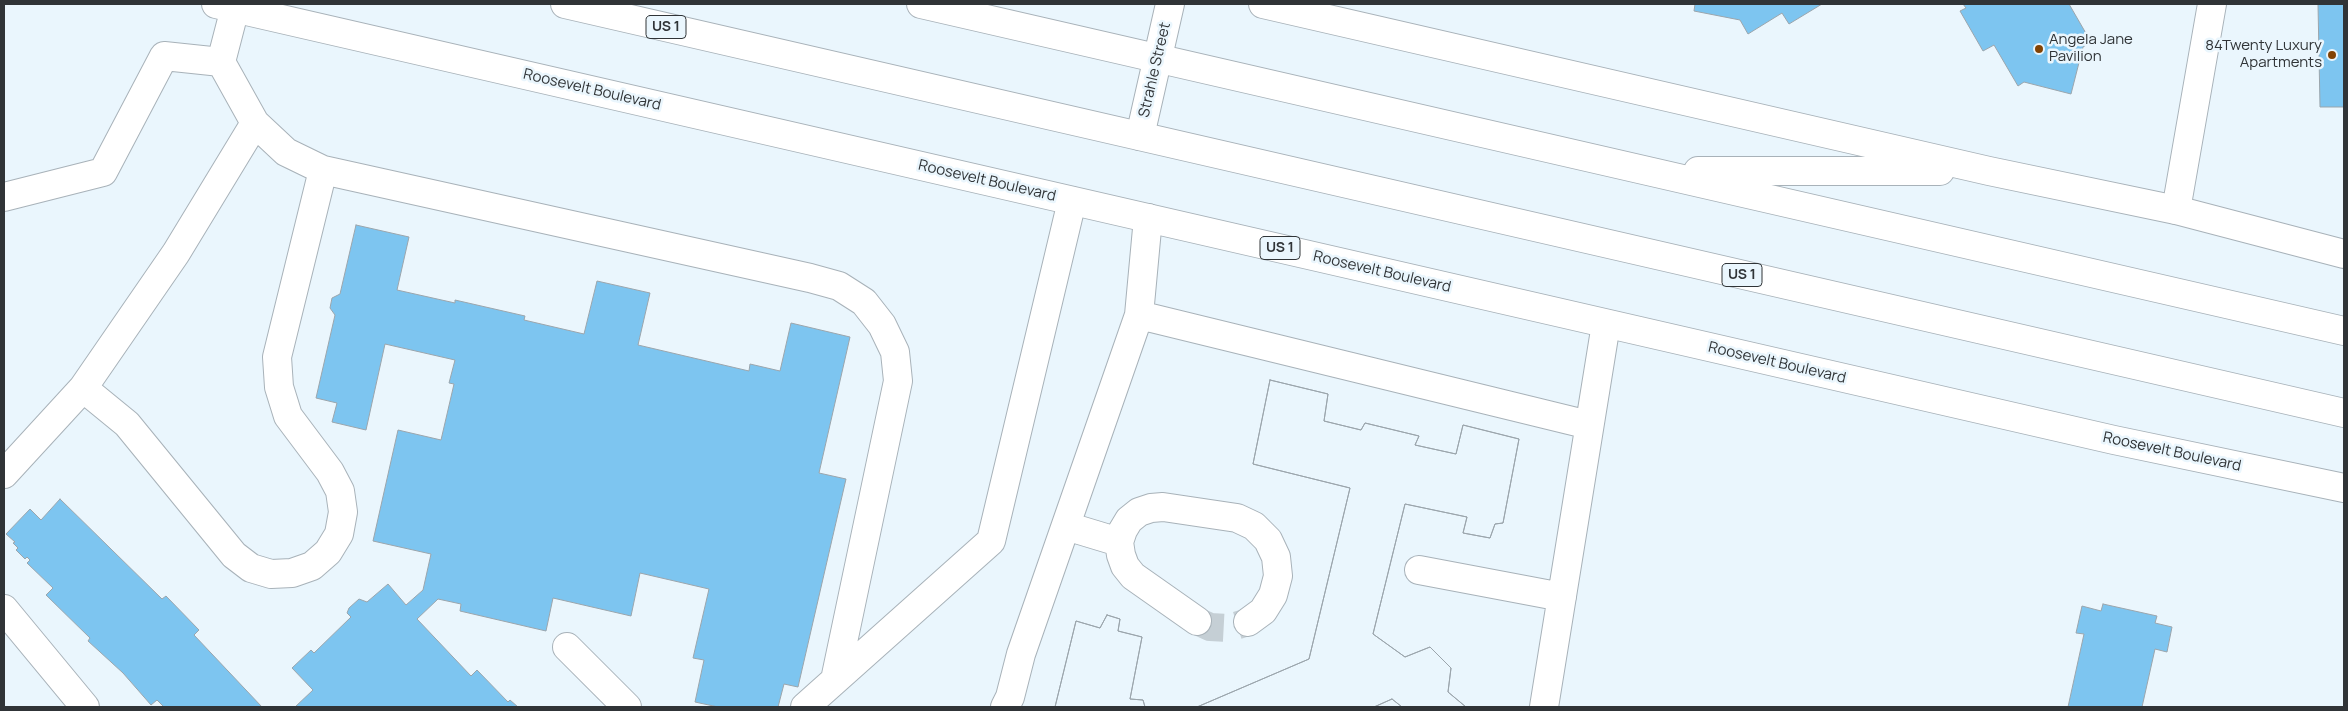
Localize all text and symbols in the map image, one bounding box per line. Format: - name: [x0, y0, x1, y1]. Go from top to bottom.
- road number: US 1: [646, 16, 686, 38]
- street label: Strahle Street: [1135, 21, 1175, 119]
- place label: Angela Jane Pavilion: [2049, 31, 2133, 66]
- place label: 84Twenty Luxury Apartments: [2205, 37, 2322, 72]
- marker: Angela Jane Pavilion: [2033, 43, 2045, 55]
- marker: 84Twenty Luxury Apartments: [2326, 49, 2338, 61]
- street label: Roosevelt Boulevard: [521, 65, 663, 115]
- street label: Roosevelt Boulevard: [916, 156, 1058, 206]
- road number: US 1: [1260, 237, 1300, 260]
- street label: Roosevelt Boulevard: [1311, 247, 1453, 297]
- road number: US 1: [1722, 264, 1762, 286]
- street label: Roosevelt Boulevard: [1706, 338, 1848, 388]
- street label: Roosevelt Boulevard: [2101, 429, 2243, 475]

